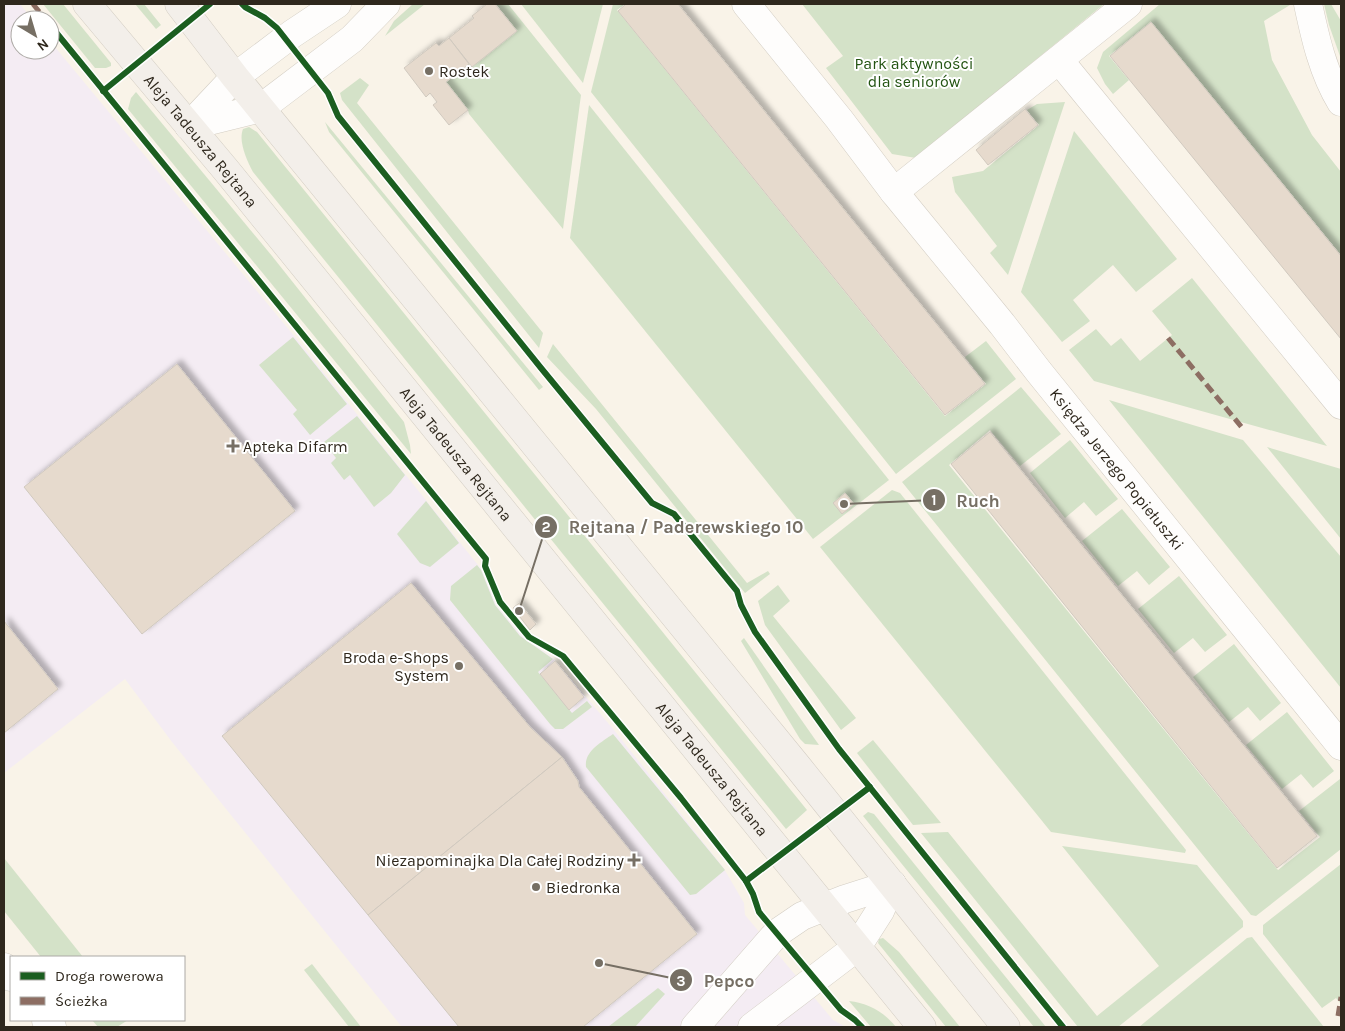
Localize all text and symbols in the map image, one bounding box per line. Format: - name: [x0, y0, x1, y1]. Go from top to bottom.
- north arrow: [10, 10, 60, 60]
- text: N: [34, 35, 52, 55]
- park label: Park aktywności dla seniorów: [855, 54, 973, 91]
- place label: Rostek: [439, 62, 489, 81]
- marker: Rostek: [423, 65, 435, 77]
- street label: Aleja Tadeusza Rejtana: [140, 71, 261, 211]
- street label: Aleja Tadeusza Rejtana: [396, 383, 516, 525]
- street label: Księdza Jerzego Popiełuszki: [1046, 384, 1188, 554]
- place label: Apteka Difarm: [243, 437, 348, 456]
- marker: Apteka Difarm: [227, 440, 239, 452]
- callout: Ruch: [922, 484, 1010, 517]
- text: Ruch: [956, 490, 1000, 512]
- text: 1: [931, 491, 937, 509]
- callout: Rejtana / Paderewskiego 10: [534, 510, 813, 543]
- text: Rejtana / Paderewskiego 10: [569, 516, 803, 538]
- text: 2: [541, 518, 551, 536]
- place label: Broda e-Shops System: [343, 648, 449, 685]
- marker: Broda e-Shops System: [453, 660, 465, 672]
- street label: Aleja Tadeusza Rejtana: [652, 698, 772, 840]
- place label: Niezapominajka Dla Całej Rodziny: [375, 851, 625, 870]
- marker: Niezapominajka Dla Całej Rodziny: [628, 854, 640, 866]
- place label: Biedronka: [546, 878, 620, 897]
- marker: Biedronka: [530, 881, 542, 893]
- legend: [10, 956, 185, 1021]
- callout: Pepco: [669, 964, 764, 997]
- text: Droga rowerowa: [55, 967, 164, 985]
- text: Pepco: [704, 970, 754, 992]
- text: 3: [676, 972, 686, 990]
- text: Ścieżka: [55, 992, 108, 1010]

